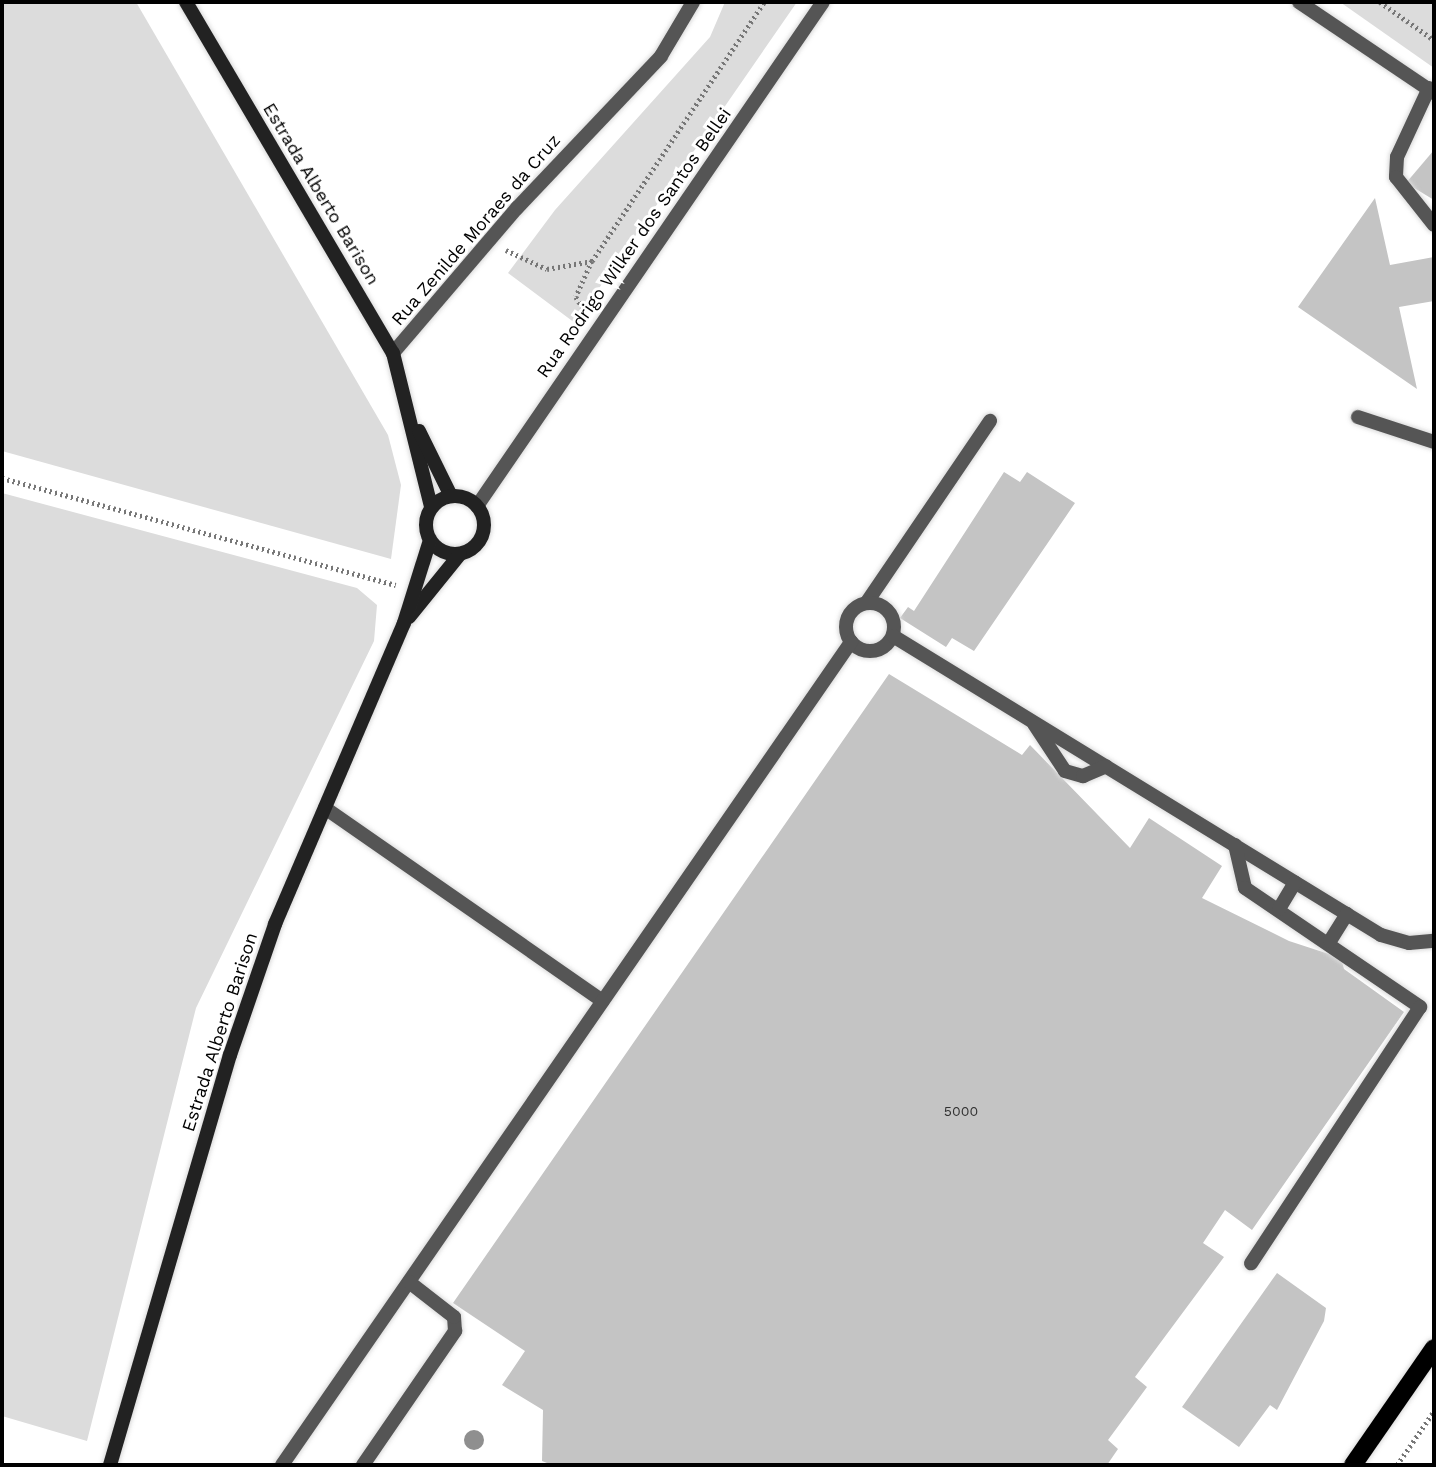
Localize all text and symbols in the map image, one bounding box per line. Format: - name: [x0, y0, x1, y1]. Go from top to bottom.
- street label: Estrada Alberto Barison: [258, 99, 384, 289]
- street label: Rua Rodrigo Wilker dos Santos Bellei: [532, 103, 736, 383]
- street label: Rua Zenilde Moraes da Cruz: [387, 130, 565, 330]
- street label: Estrada Alberto Barison: [177, 929, 263, 1135]
- house number: 5000: [944, 1103, 978, 1119]

